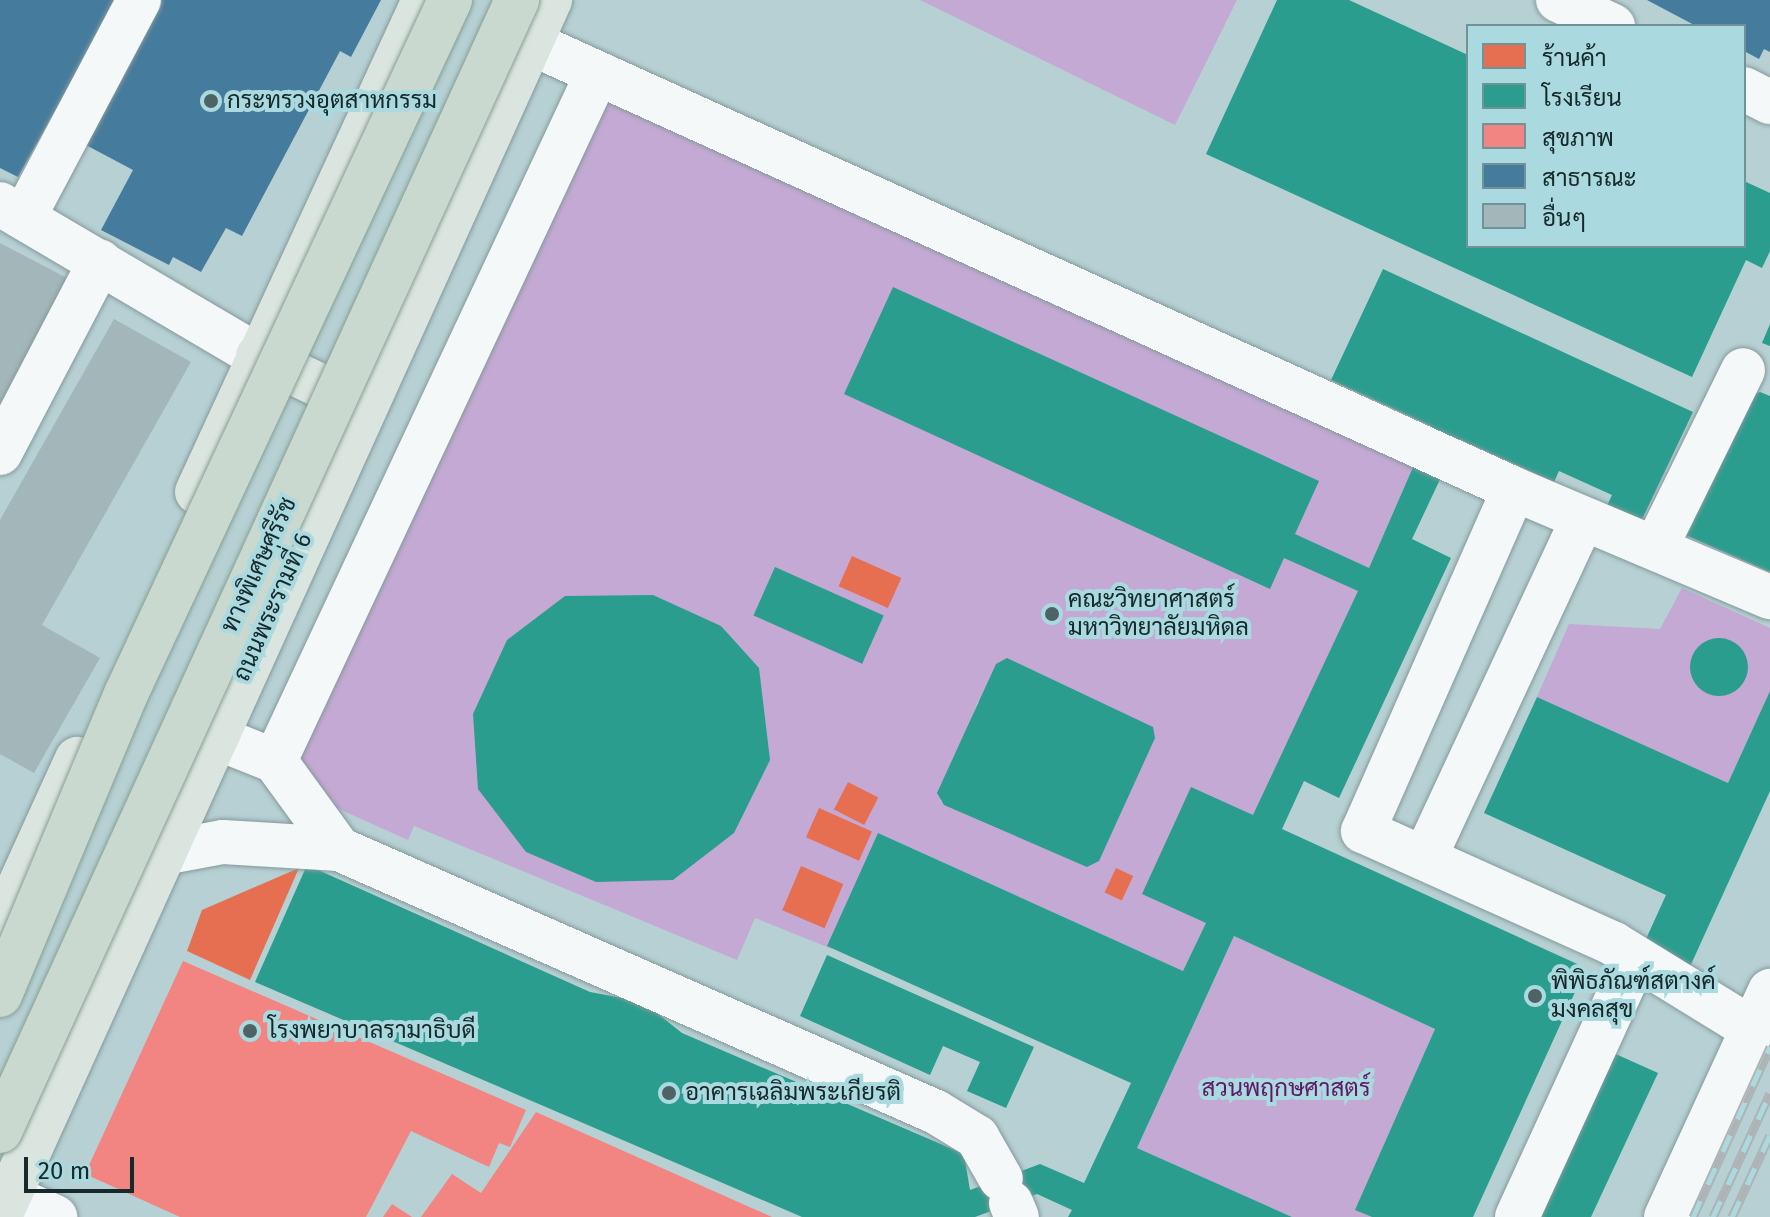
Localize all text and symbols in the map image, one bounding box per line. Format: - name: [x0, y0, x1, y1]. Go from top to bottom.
- legend: [1466, 24, 1746, 248]
- text: ร้านค้า: [1542, 44, 1607, 72]
- text: โรงเรียน: [1542, 84, 1622, 112]
- place label: กระทรวงอุตสาหกรรม: [227, 87, 437, 115]
- marker: กระทรวงอุตสาหกรรม: [202, 92, 220, 110]
- text: สุขภาพ: [1542, 124, 1614, 152]
- text: สาธารณะ: [1542, 164, 1637, 192]
- text: อื่นๆ: [1542, 204, 1586, 232]
- street label: ทางพิเศษศรีรัช: [215, 493, 303, 637]
- street label: ถนนพระรามที่ 6: [227, 528, 319, 686]
- place label: คณะวิทยาศาสตร์ มหาวิทยาลัยมหิดล: [1068, 586, 1249, 642]
- marker: คณะวิทยาศาสตร์ มหาวิทยาลัยมหิดล: [1043, 605, 1061, 623]
- place label: พิพิธภัณฑ์สตางค์ มงคลสุข: [1551, 968, 1716, 1024]
- marker: พิพิธภัณฑ์สตางค์ มงคลสุข: [1526, 987, 1544, 1005]
- place label: โรงพยาบาลรามาธิบดี: [268, 1017, 476, 1045]
- marker: โรงพยาบาลรามาธิบดี: [239, 1020, 261, 1042]
- park label: สวนพฤกษศาสตร์: [1202, 1075, 1370, 1103]
- place label: อาคารเฉลิมพระเกียรติ: [685, 1079, 901, 1107]
- marker: อาคารเฉลิมพระเกียรติ: [660, 1084, 678, 1102]
- scale bar: [28, 1141, 138, 1191]
- text: 20 m: [38, 1157, 90, 1185]

